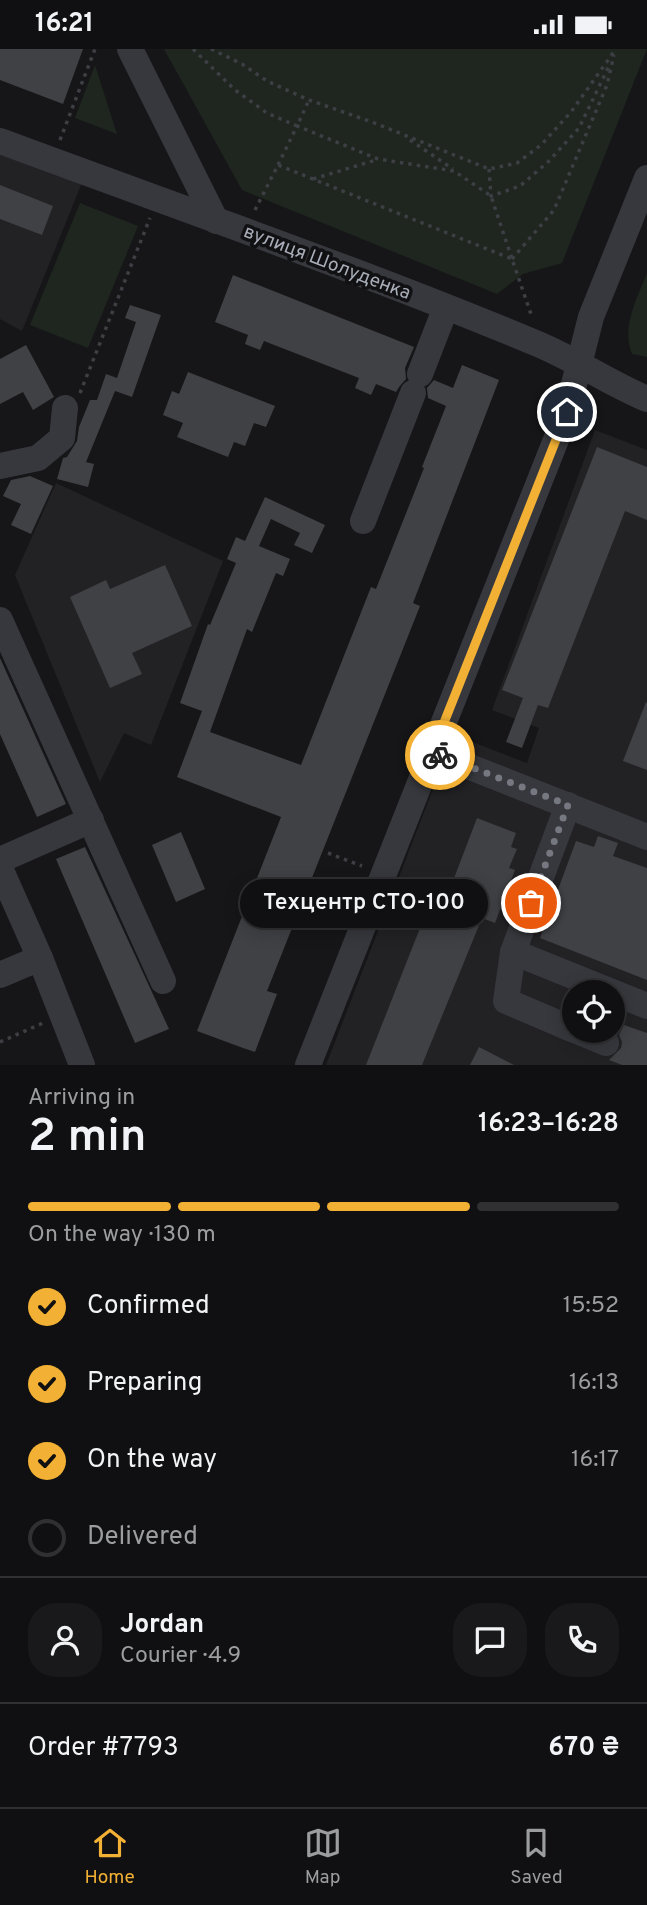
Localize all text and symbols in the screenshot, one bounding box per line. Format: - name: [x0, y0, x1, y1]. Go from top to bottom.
- text: 16:21: [35, 8, 94, 41]
- street label: вулиця Шолуденка: [240, 220, 414, 306]
- pin: [537, 382, 597, 442]
- icon: home: [548, 393, 586, 431]
- courier: [405, 720, 475, 790]
- icon: bike: [421, 736, 459, 774]
- pin: [501, 873, 561, 933]
- callout: Техцентр СТО-100: [241, 879, 489, 927]
- icon: bag: [512, 884, 550, 922]
- text: Техцентр СТО-100: [263, 889, 465, 918]
- map controls: [562, 980, 625, 1043]
- button: locate: [562, 980, 625, 1043]
- text: Arriving in: [28, 1084, 135, 1113]
- text: 16:23–16:28: [478, 1108, 619, 1141]
- text: 2 min: [28, 1109, 147, 1168]
- text: On the way · 130 m: [28, 1221, 216, 1250]
- icon: check: [28, 1288, 66, 1326]
- text: Confirmed: [87, 1290, 210, 1323]
- text: 15:52: [563, 1292, 619, 1321]
- icon: check: [28, 1365, 66, 1403]
- text: Preparing: [87, 1367, 202, 1400]
- text: 16:13: [569, 1369, 619, 1398]
- icon: check: [28, 1442, 66, 1480]
- text: On the way: [87, 1444, 217, 1477]
- text: 16:17: [571, 1446, 619, 1475]
- text: Delivered: [87, 1521, 198, 1554]
- button: person: [28, 1603, 102, 1677]
- button: chat: [453, 1603, 527, 1677]
- button: phone: [545, 1603, 619, 1677]
- text: Jordan: [120, 1609, 204, 1642]
- text: Courier · 4.9: [120, 1642, 241, 1671]
- text: Order #7793: [28, 1732, 179, 1765]
- text: 670 ₴: [548, 1732, 619, 1765]
- tab: Home: [84, 1824, 135, 1890]
- tab: Map: [304, 1824, 342, 1890]
- tab: Saved: [510, 1824, 563, 1890]

